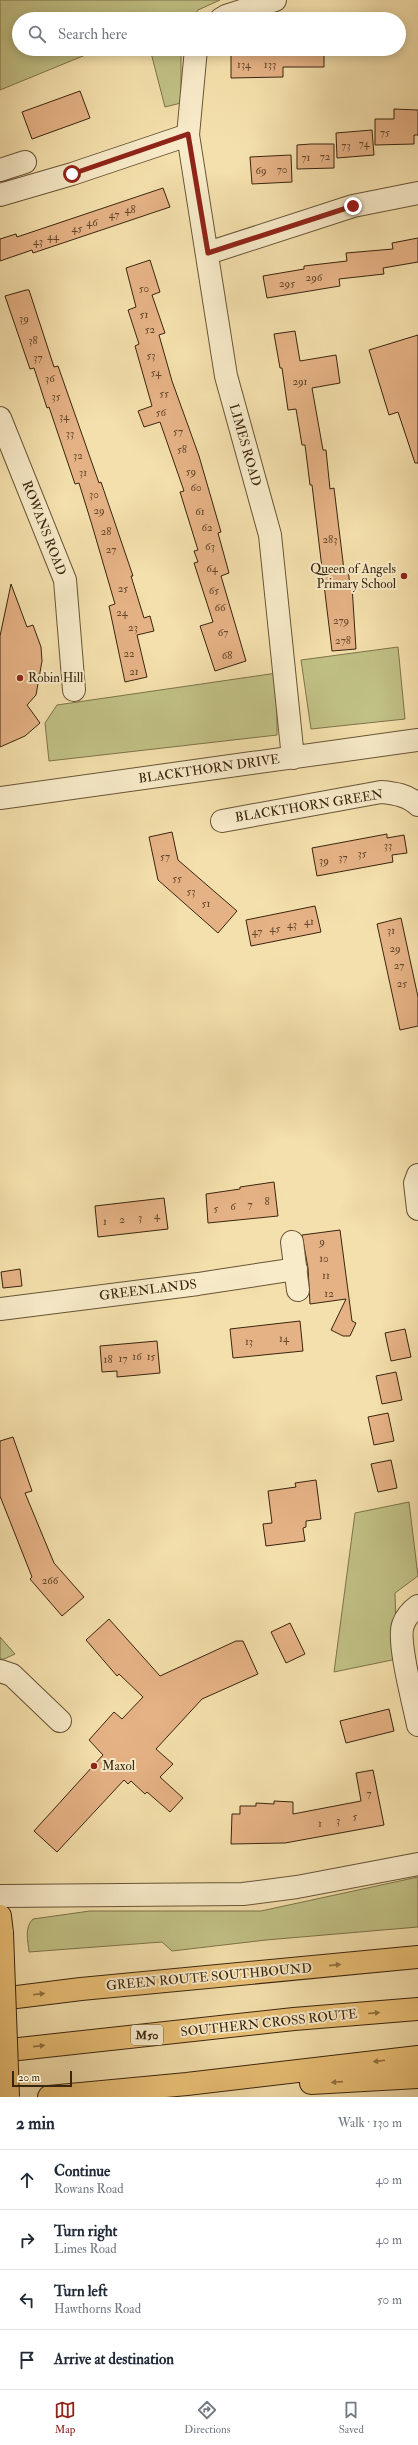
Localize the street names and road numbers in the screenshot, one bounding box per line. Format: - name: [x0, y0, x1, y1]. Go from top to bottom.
- street label: LIMES ROAD: [226, 402, 264, 488]
- street label: ROWANS ROAD: [19, 478, 69, 578]
- street label: BLACKTHORN DRIVE: [137, 751, 281, 787]
- street label: BLACKTHORN GREEN: [234, 786, 384, 826]
- street label: GREENLANDS: [98, 1276, 198, 1304]
- street label: GREEN ROUTE SOUTHBOUND: [105, 1960, 313, 1994]
- street label: SOUTHERN CROSS ROUTE: [180, 2006, 358, 2040]
- road number: M50: [131, 2025, 163, 2045]

